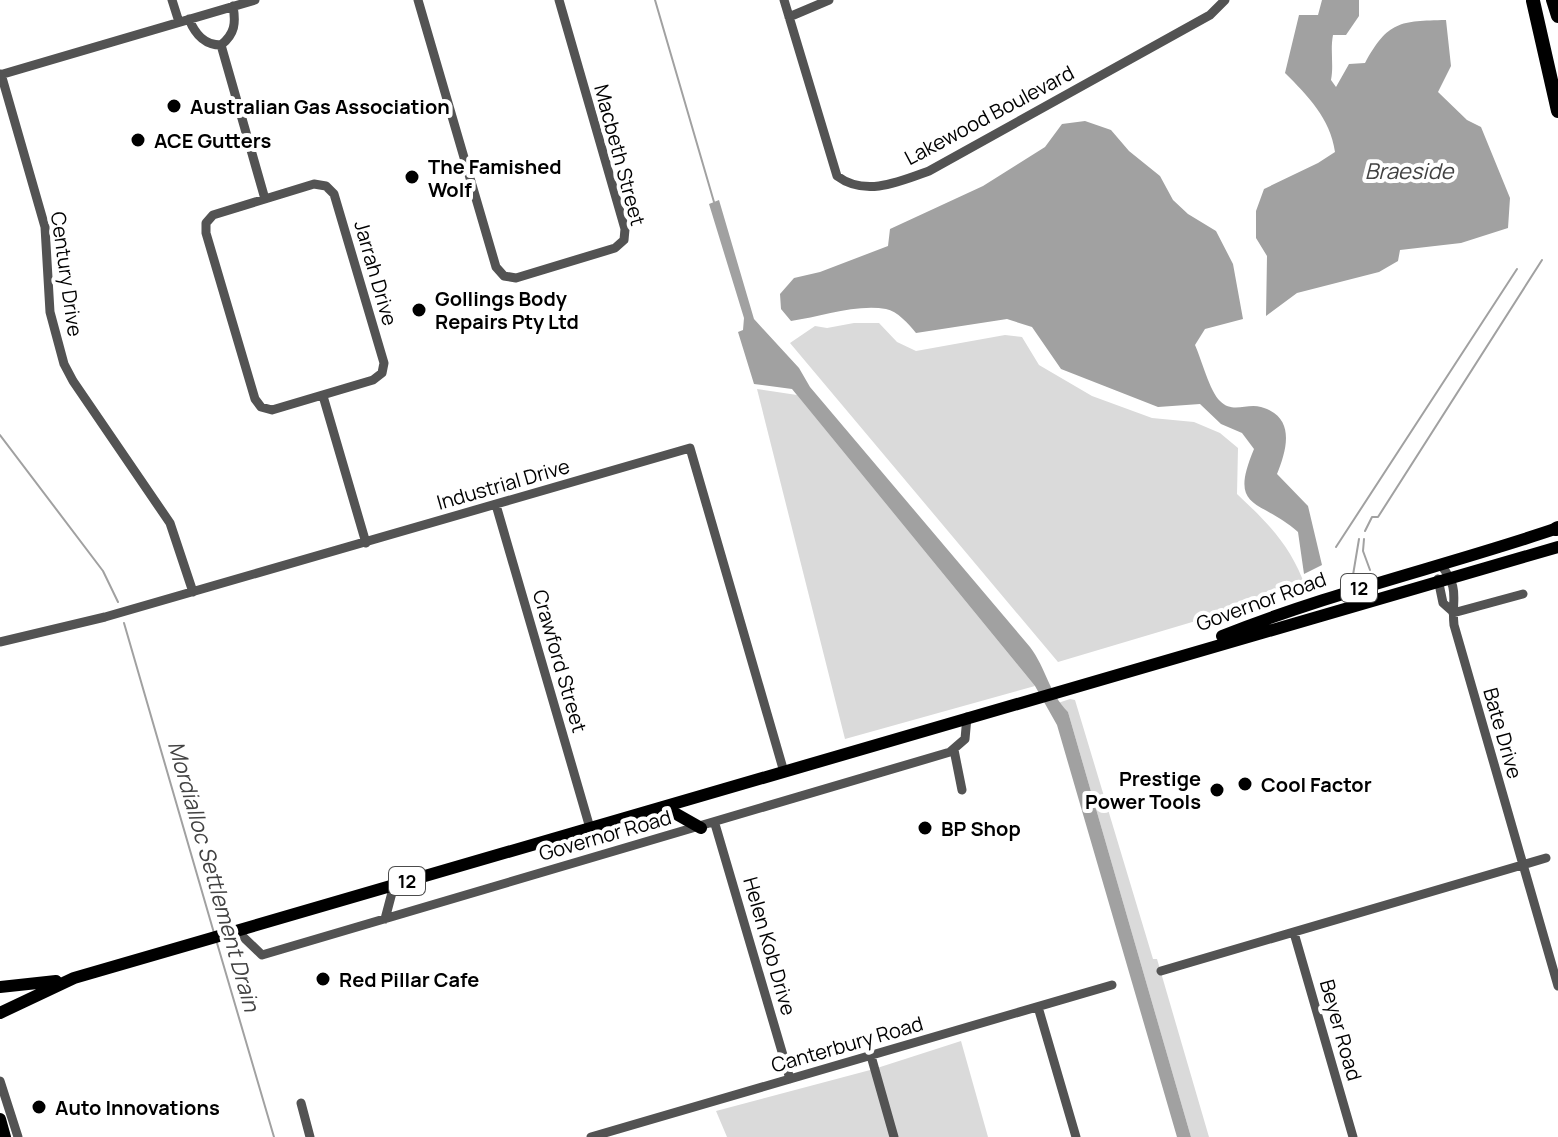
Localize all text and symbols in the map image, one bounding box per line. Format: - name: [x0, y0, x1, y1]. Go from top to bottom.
- street label: Lakewood Boulevard: [900, 59, 1078, 171]
- street label: Macbeth Street: [588, 81, 652, 229]
- place label: Australian Gas Association: [190, 93, 450, 120]
- marker: Australian Gas Association: [165, 97, 183, 115]
- place label: ACE Gutters: [154, 127, 271, 154]
- marker: ACE Gutters: [129, 131, 147, 149]
- place label: The Famished Wolf: [428, 153, 562, 203]
- water label: Braeside: [1365, 156, 1454, 186]
- marker: The Famished Wolf: [403, 168, 421, 186]
- street label: Century Drive: [45, 210, 89, 338]
- street label: Jarrah Drive: [348, 217, 404, 329]
- place label: Gollings Body Repairs Pty Ltd: [435, 285, 579, 335]
- marker: Gollings Body Repairs Pty Ltd: [410, 301, 428, 319]
- street label: Industrial Drive: [433, 452, 573, 516]
- street label: Governor Road: [1192, 565, 1330, 637]
- road number: 12: [1341, 574, 1377, 602]
- street label: Crawford Street: [527, 586, 593, 736]
- street label: Bate Drive: [1477, 684, 1529, 782]
- water label: Mordialloc Settlement Drain: [161, 737, 267, 1016]
- place label: Prestige Power Tools: [1085, 765, 1201, 815]
- place label: Cool Factor: [1261, 771, 1372, 798]
- marker: Cool Factor: [1236, 775, 1254, 793]
- marker: Prestige Power Tools: [1208, 781, 1226, 799]
- street label: Governor Road: [536, 803, 674, 867]
- place label: BP Shop: [941, 815, 1021, 842]
- marker: BP Shop: [916, 819, 934, 837]
- road number: 12: [389, 867, 425, 895]
- street label: Helen Kob Drive: [737, 874, 803, 1018]
- place label: Red Pillar Cafe: [339, 966, 479, 993]
- marker: Red Pillar Cafe: [314, 970, 332, 988]
- street label: Beyer Road: [1314, 976, 1368, 1084]
- street label: Canterbury Road: [768, 1009, 926, 1079]
- place label: Auto Innovations: [55, 1094, 220, 1121]
- marker: Auto Innovations: [30, 1098, 48, 1116]

